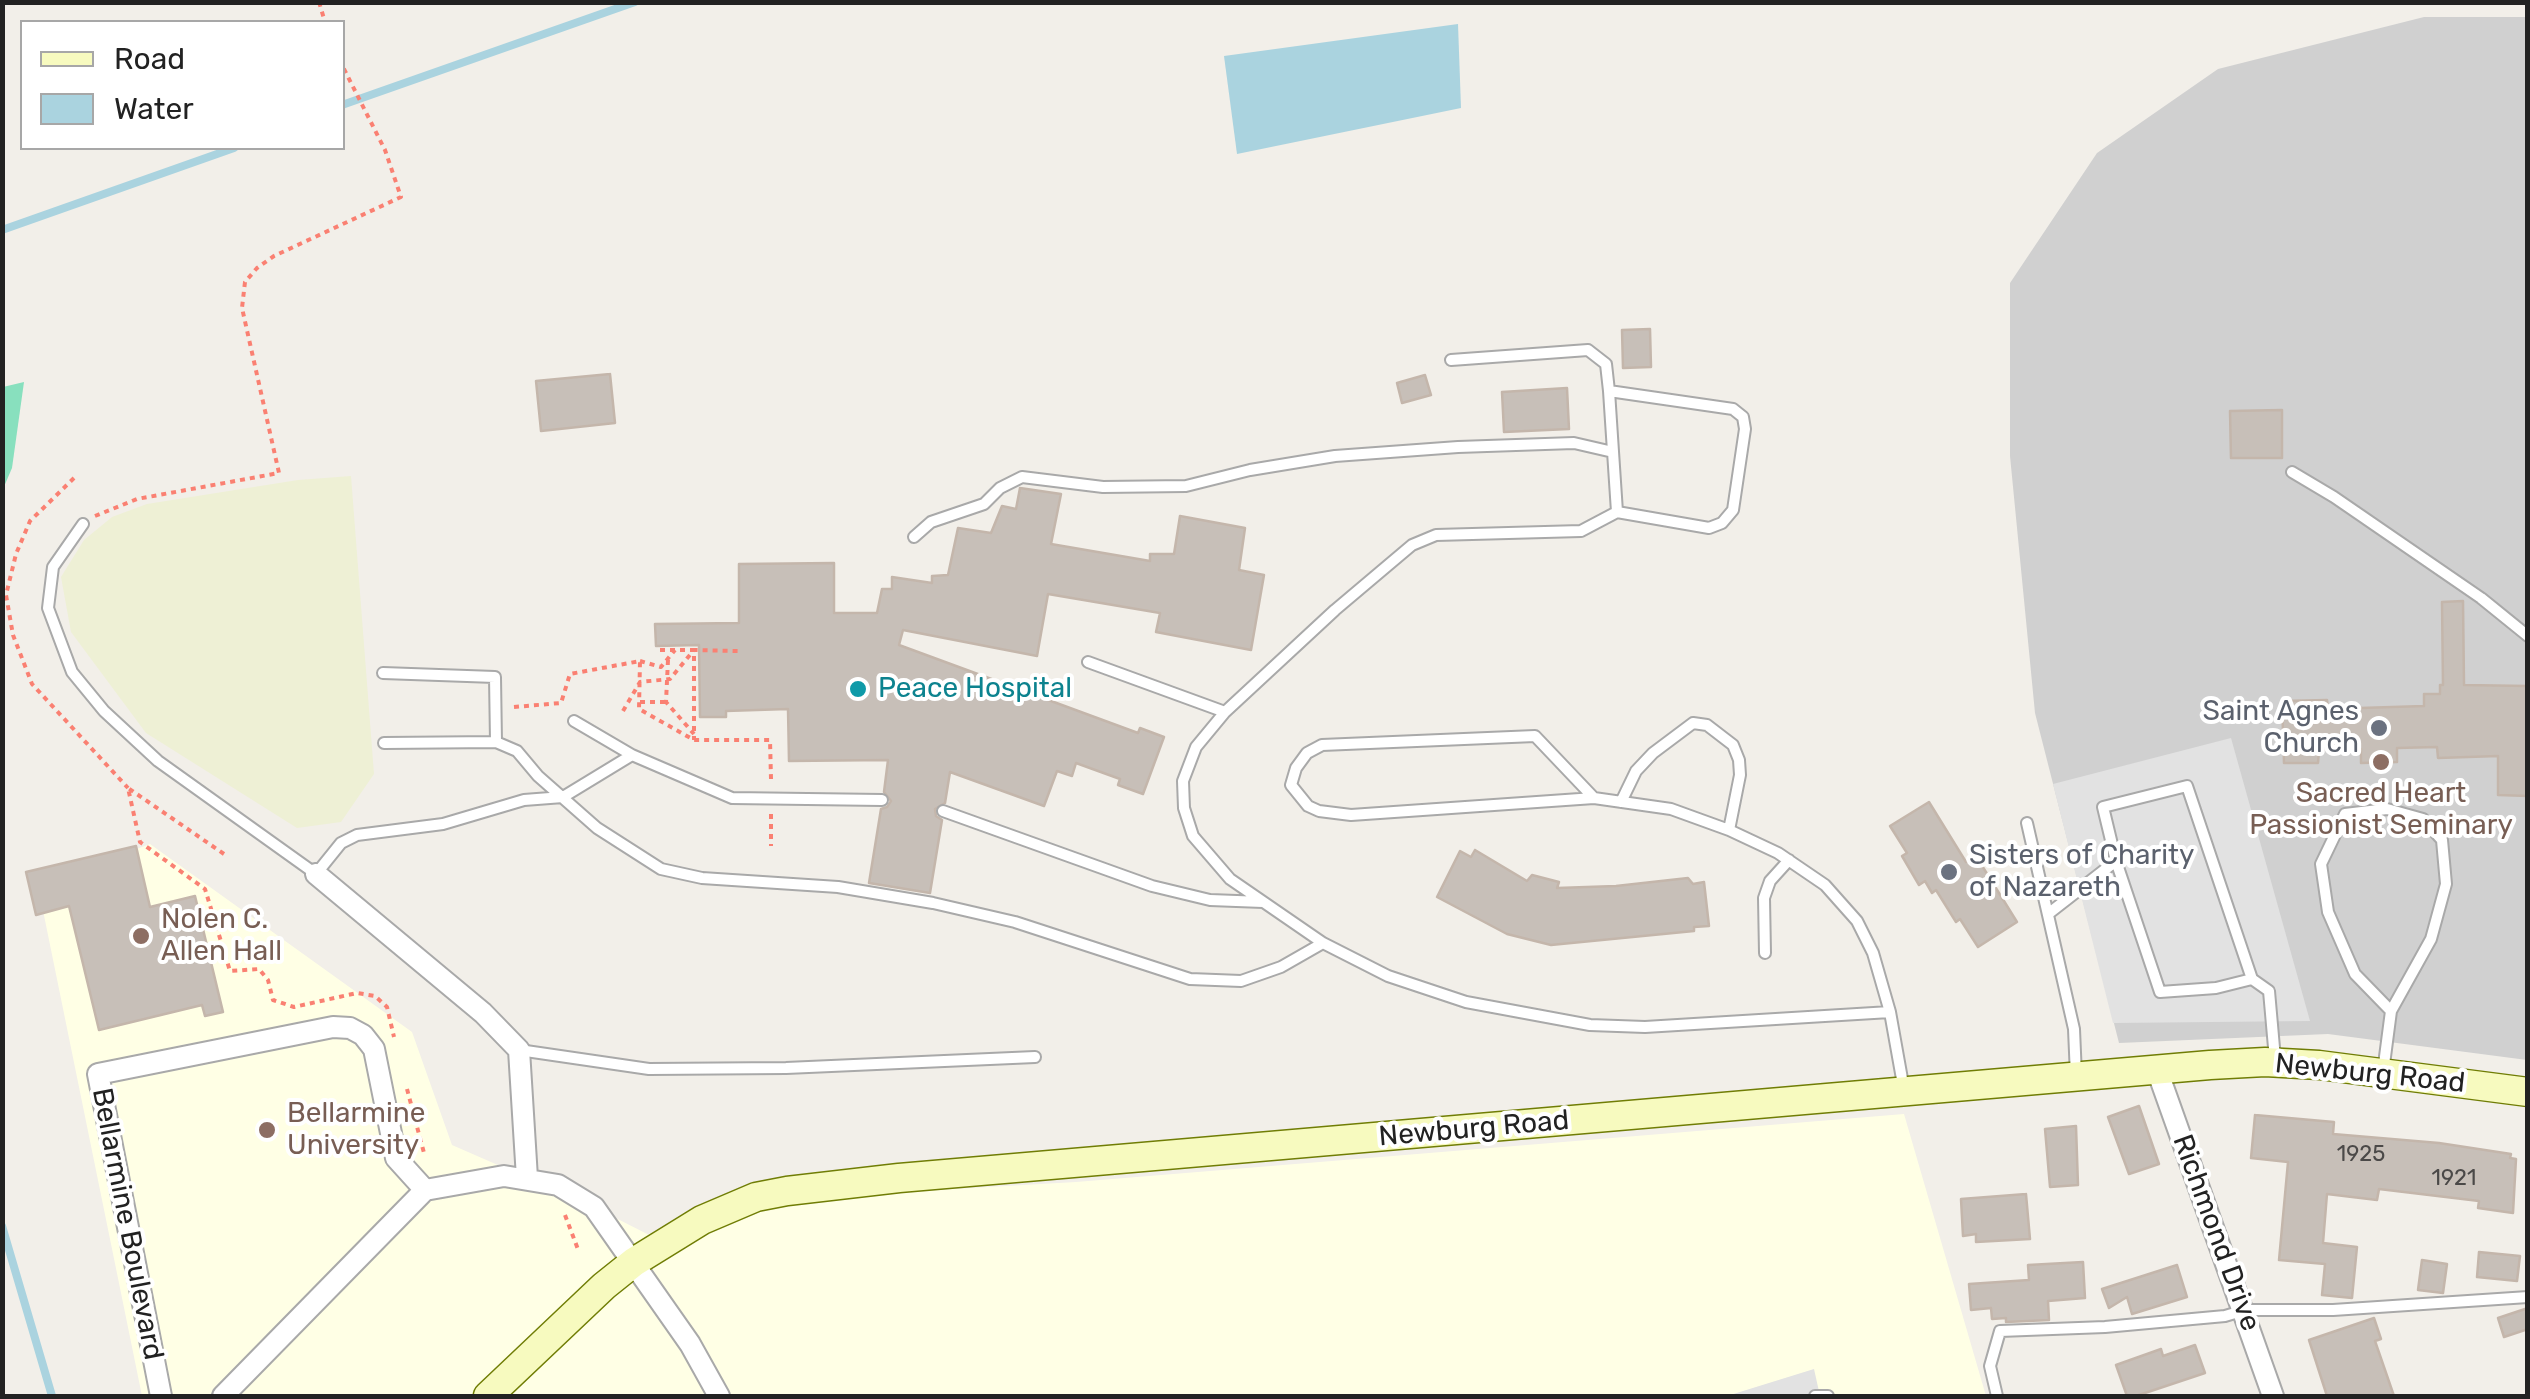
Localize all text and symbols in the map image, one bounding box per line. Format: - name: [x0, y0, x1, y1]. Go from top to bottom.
- legend: [20, 20, 345, 150]
- text: Road: [114, 41, 185, 77]
- text: Water: [114, 91, 194, 127]
- place label: Peace Hospital: [878, 672, 1072, 706]
- marker: Peace Hospital: [847, 678, 869, 700]
- place label: Saint Agnes Church: [2203, 695, 2359, 761]
- marker: Saint Agnes Church: [2368, 717, 2390, 739]
- marker: Sacred Heart Passionist Seminary: [2370, 751, 2392, 773]
- place label: Sacred Heart Passionist Seminary: [2249, 777, 2513, 843]
- place label: Sisters of Charity of Nazareth: [1969, 839, 2194, 905]
- marker: Sisters of Charity of Nazareth: [1938, 861, 1960, 883]
- place label: Nolen C. Allen Hall: [161, 903, 282, 969]
- marker: Nolen C. Allen Hall: [130, 925, 152, 947]
- street label: Newburg Road: [2273, 1047, 2467, 1101]
- street label: Bellarmine Boulevard: [84, 1085, 170, 1363]
- place label: Bellarmine University: [287, 1097, 425, 1163]
- street label: Newburg Road: [1377, 1104, 1571, 1154]
- marker: Bellarmine University: [256, 1119, 278, 1141]
- street label: Richmond Drive: [2165, 1130, 2267, 1336]
- house number: 1925: [2337, 1142, 2385, 1168]
- house number: 1921: [2432, 1166, 2476, 1192]

